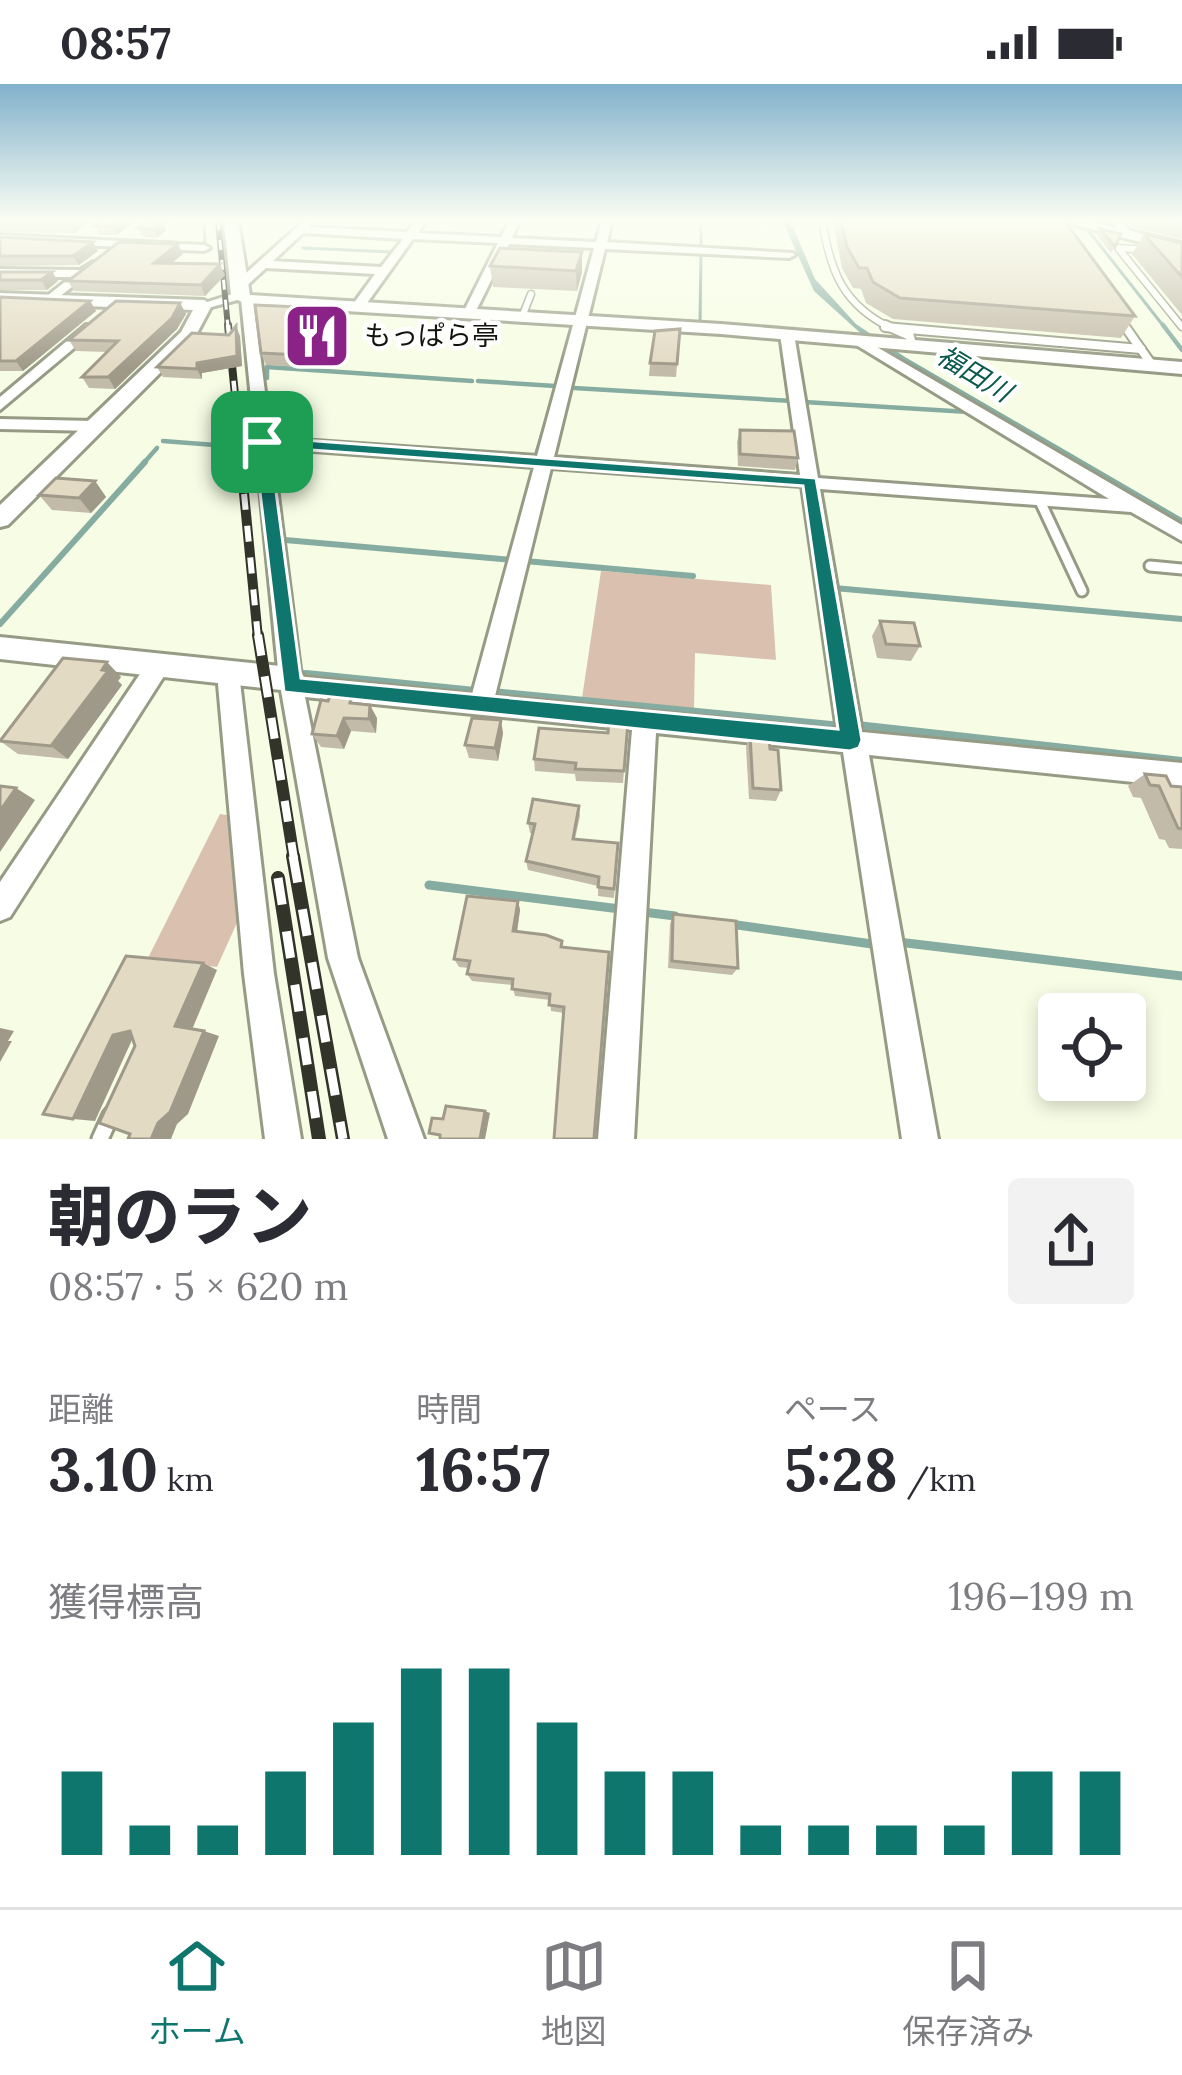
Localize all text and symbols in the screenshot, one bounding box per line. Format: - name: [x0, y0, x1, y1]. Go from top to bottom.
- text: 08:57: [60, 14, 171, 71]
- restaurant icon: もっぱら亭: [282, 301, 352, 371]
- place label: もっぱら亭: [364, 318, 499, 352]
- water label: 福田川: [931, 338, 1021, 410]
- pin: [211, 391, 313, 493]
- icon: arrive: [229, 409, 295, 475]
- map controls: [1038, 993, 1146, 1101]
- button: locate: [1038, 993, 1146, 1101]
- text: 朝のラン: [48, 1174, 312, 1258]
- button: share: [1008, 1178, 1134, 1304]
- text: 08:57 · 5 × 620 m: [48, 1261, 349, 1311]
- text: 距離: [48, 1388, 114, 1430]
- text: 時間: [416, 1388, 482, 1430]
- text: ペース: [784, 1388, 881, 1430]
- text: 3.10: [48, 1431, 158, 1507]
- text: 16:57: [416, 1431, 550, 1507]
- text: 5:28: [784, 1431, 898, 1507]
- text: km: [158, 1458, 214, 1500]
- text: /km: [898, 1458, 976, 1500]
- text: 196–199 m: [948, 1571, 1134, 1621]
- text: 獲得標高: [48, 1577, 204, 1627]
- tab: ホーム: [148, 1933, 246, 2053]
- tab: 地図: [541, 1933, 607, 2053]
- tab: 保存済み: [902, 1933, 1034, 2053]

